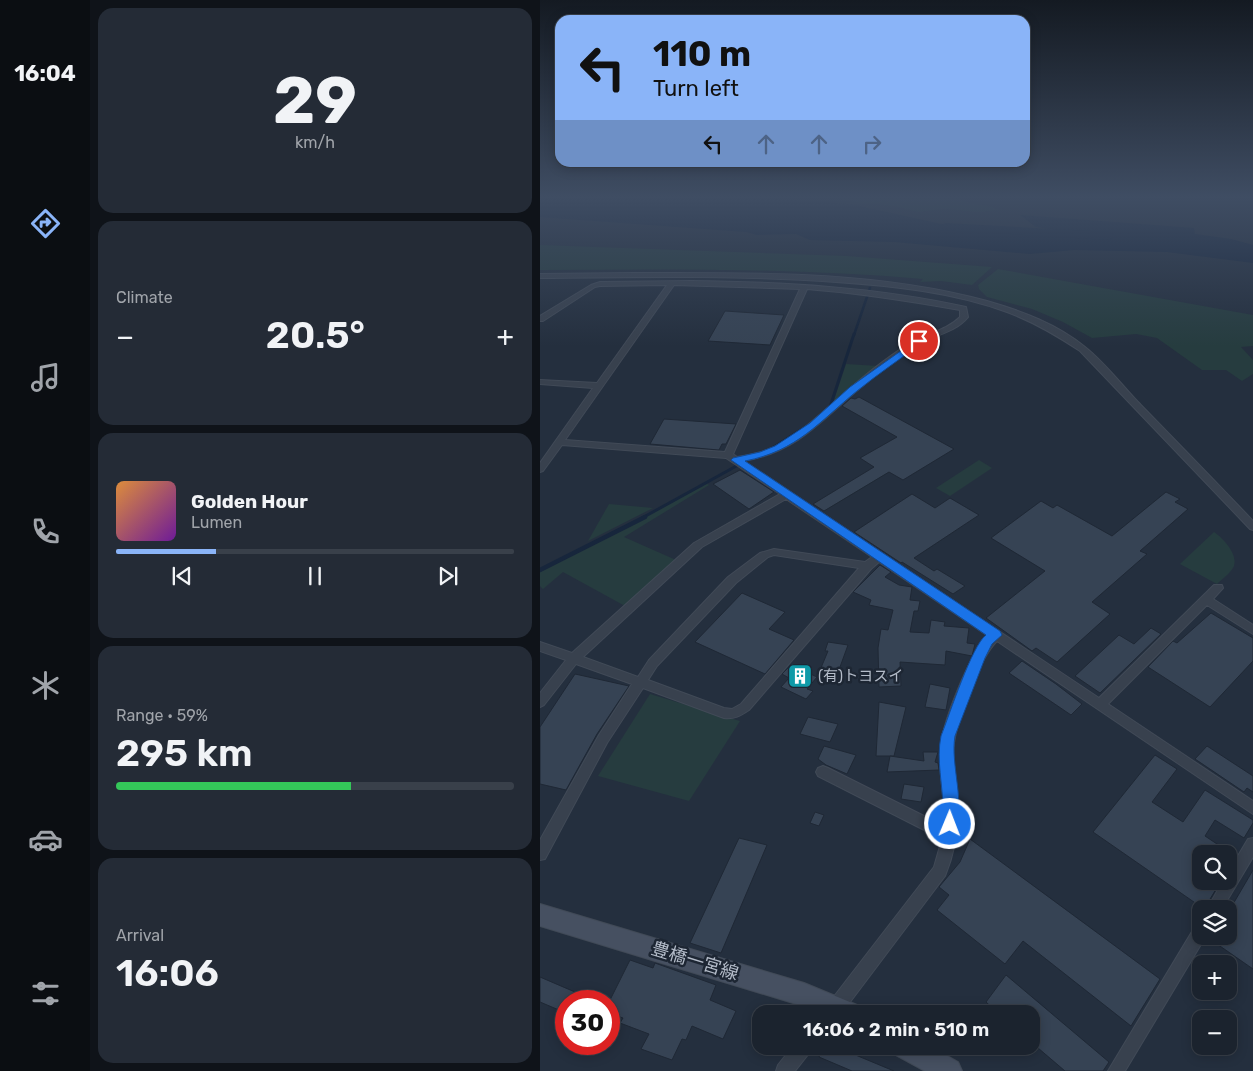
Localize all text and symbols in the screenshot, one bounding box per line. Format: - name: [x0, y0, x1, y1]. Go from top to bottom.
- text: 110 m: [653, 33, 751, 75]
- icon: left: [570, 35, 635, 100]
- text: 16:04: [14, 60, 76, 87]
- text: 29: [273, 62, 357, 139]
- text: Turn left: [653, 75, 739, 102]
- icon: left: [699, 130, 727, 158]
- icon: ahead: [752, 130, 780, 158]
- icon: ahead: [805, 130, 833, 158]
- icon: right: [858, 130, 886, 158]
- text: km/h: [295, 133, 335, 152]
- icon: directions: [28, 206, 63, 241]
- text: Climate: [116, 288, 173, 307]
- text: 20.5°: [266, 312, 365, 358]
- text: −: [116, 320, 134, 353]
- text: +: [497, 320, 514, 353]
- pin: [898, 320, 940, 362]
- icon: arrive: [905, 327, 933, 355]
- icon: music: [28, 360, 63, 395]
- text: Golden Hour: [191, 490, 308, 513]
- text: Lumen: [191, 513, 242, 532]
- icon: phone: [28, 514, 63, 549]
- icon: previous: [168, 562, 196, 590]
- icon: pause: [301, 562, 329, 590]
- icon: next: [434, 562, 462, 590]
- building icon: (有)トヨスイ: [787, 663, 813, 689]
- place label: (有)トヨスイ: [818, 667, 903, 685]
- icon: climate: [28, 668, 63, 703]
- text: Range · 59%: [116, 706, 208, 725]
- text: 295 km: [116, 730, 253, 776]
- position arrow: [923, 797, 975, 849]
- icon: car: [28, 822, 63, 857]
- map controls: [1192, 845, 1237, 1055]
- button: search: [1192, 845, 1237, 890]
- button: layers: [1192, 900, 1237, 945]
- text: Arrival: [116, 926, 164, 945]
- street label: 豊橋一宮線: [649, 937, 741, 985]
- text: 16:06: [116, 950, 219, 996]
- button: +: [1192, 955, 1237, 1000]
- icon: filters: [28, 976, 63, 1011]
- speed limit sign: 30: [555, 990, 620, 1055]
- button: −: [1192, 1010, 1237, 1055]
- text: 16:06 · 2 min · 510 m: [803, 1018, 989, 1041]

